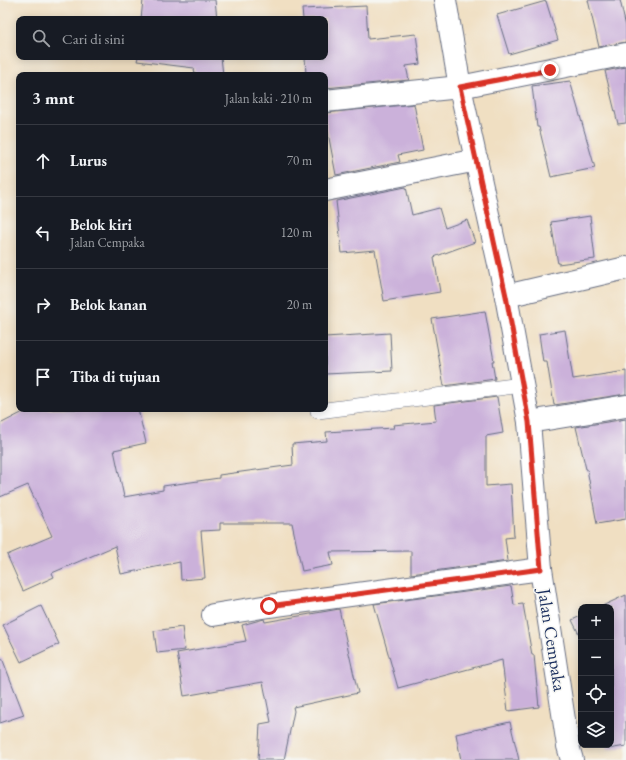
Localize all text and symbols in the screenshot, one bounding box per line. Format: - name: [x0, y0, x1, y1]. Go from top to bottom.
- search box: [16, 16, 328, 60]
- icon: search: [30, 27, 52, 49]
- text: Cari di sini: [62, 29, 125, 48]
- route end: [541, 61, 559, 79]
- text: 3 mnt: [32, 87, 74, 109]
- text: Jalan kaki · 210 m: [225, 90, 312, 107]
- icon: ahead: [32, 150, 54, 172]
- text: Lurus: [70, 151, 107, 170]
- text: 70 m: [287, 152, 312, 169]
- text: Belok kiri: [70, 215, 132, 234]
- icon: left: [32, 222, 54, 244]
- text: 120 m: [281, 224, 312, 241]
- text: Jalan Cempaka: [70, 234, 145, 251]
- icon: right: [32, 294, 54, 316]
- text: Belok kanan: [70, 295, 147, 314]
- text: 20 m: [287, 296, 312, 313]
- icon: arrive: [32, 366, 54, 388]
- text: Tiba di tujuan: [70, 367, 160, 386]
- street label: Jalan Cempaka: [533, 585, 572, 694]
- route start: [260, 597, 278, 615]
- map controls: [578, 604, 614, 748]
- button: +: [578, 604, 614, 640]
- button: −: [578, 640, 614, 676]
- button: locate: [578, 676, 614, 712]
- button: layers: [578, 712, 614, 748]

